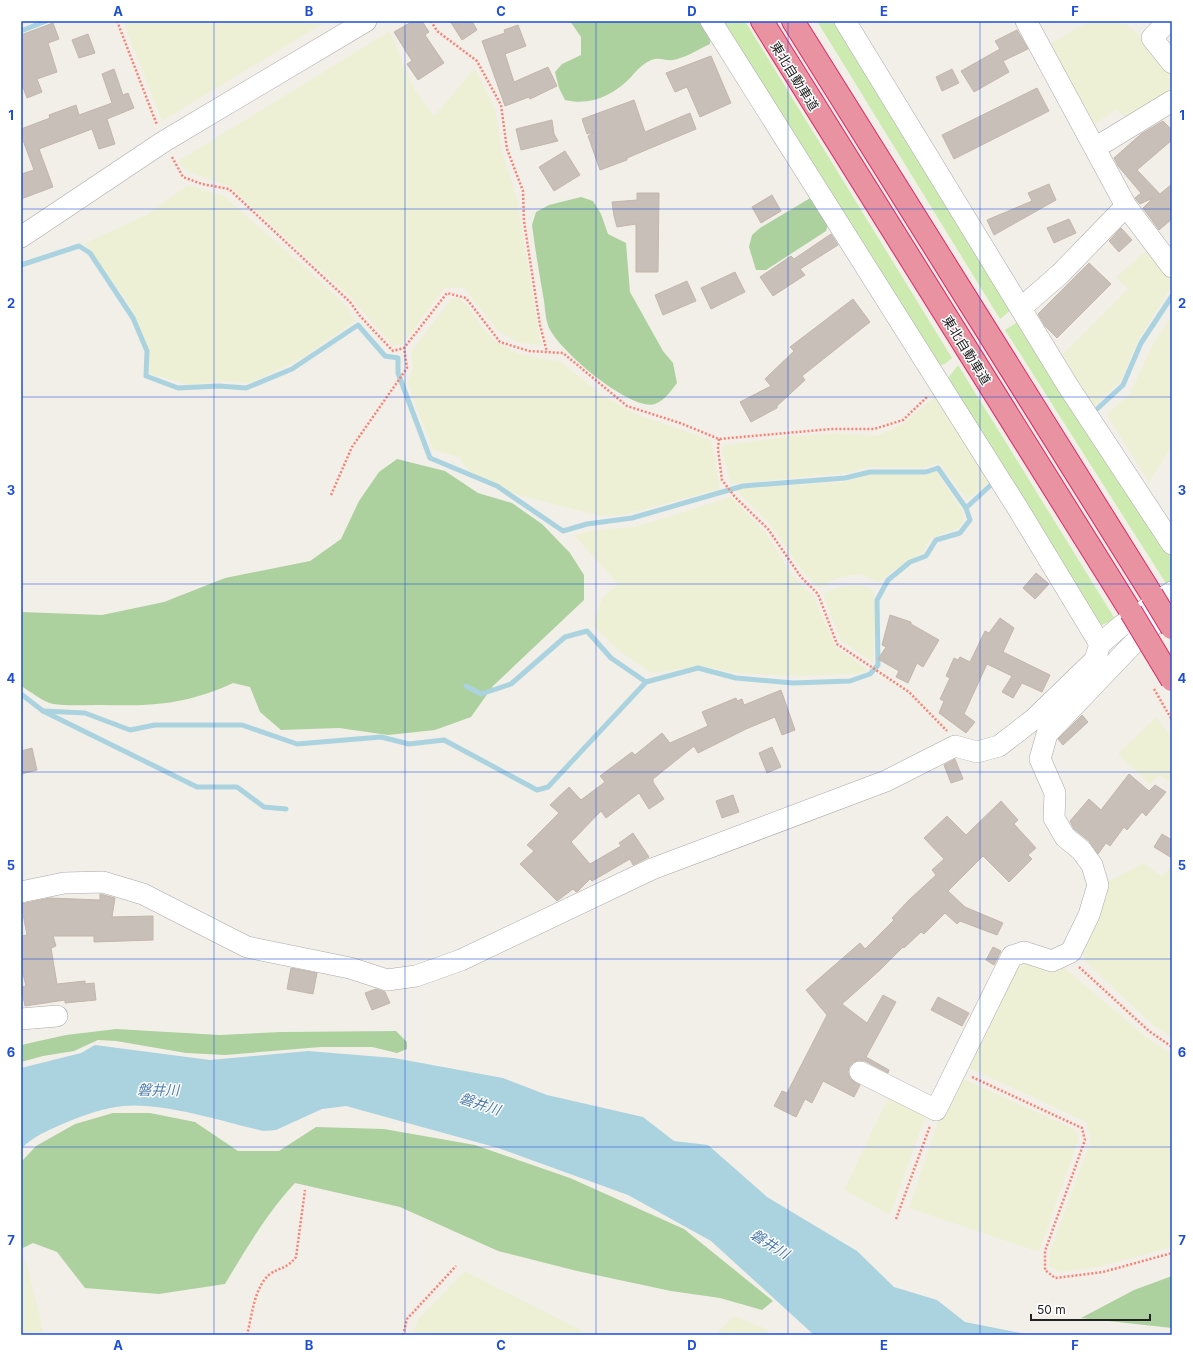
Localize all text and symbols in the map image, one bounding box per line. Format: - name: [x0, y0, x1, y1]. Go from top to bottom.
- text: A: [113, 3, 123, 19]
- text: B: [305, 3, 314, 19]
- text: C: [496, 3, 506, 19]
- text: D: [687, 3, 697, 19]
- text: E: [880, 3, 888, 19]
- text: F: [1071, 3, 1079, 19]
- street label: 東北自動車道: [768, 39, 822, 113]
- text: 1: [8, 107, 14, 123]
- text: 1: [1179, 107, 1185, 123]
- text: 2: [7, 295, 15, 311]
- text: 2: [1178, 295, 1186, 311]
- street label: 東北自動車道: [940, 313, 994, 387]
- text: 3: [7, 482, 15, 498]
- text: 3: [1178, 482, 1186, 498]
- text: 4: [7, 670, 16, 686]
- text: 4: [1178, 670, 1187, 686]
- text: 5: [7, 857, 15, 873]
- text: 5: [1178, 857, 1186, 873]
- text: 6: [7, 1044, 15, 1060]
- text: 6: [1178, 1044, 1186, 1060]
- water label: 磐井川: [137, 1081, 181, 1098]
- water label: 磐井川: [458, 1089, 505, 1119]
- water label: 磐井川: [748, 1225, 794, 1263]
- text: 7: [7, 1232, 15, 1248]
- text: 7: [1178, 1232, 1186, 1248]
- scale bar: [1031, 1296, 1150, 1322]
- text: 50 m: [1037, 1302, 1066, 1317]
- text: A: [113, 1337, 123, 1353]
- text: B: [305, 1337, 314, 1353]
- text: C: [496, 1337, 506, 1353]
- text: D: [687, 1337, 697, 1353]
- text: E: [880, 1337, 888, 1353]
- text: F: [1071, 1337, 1079, 1353]

